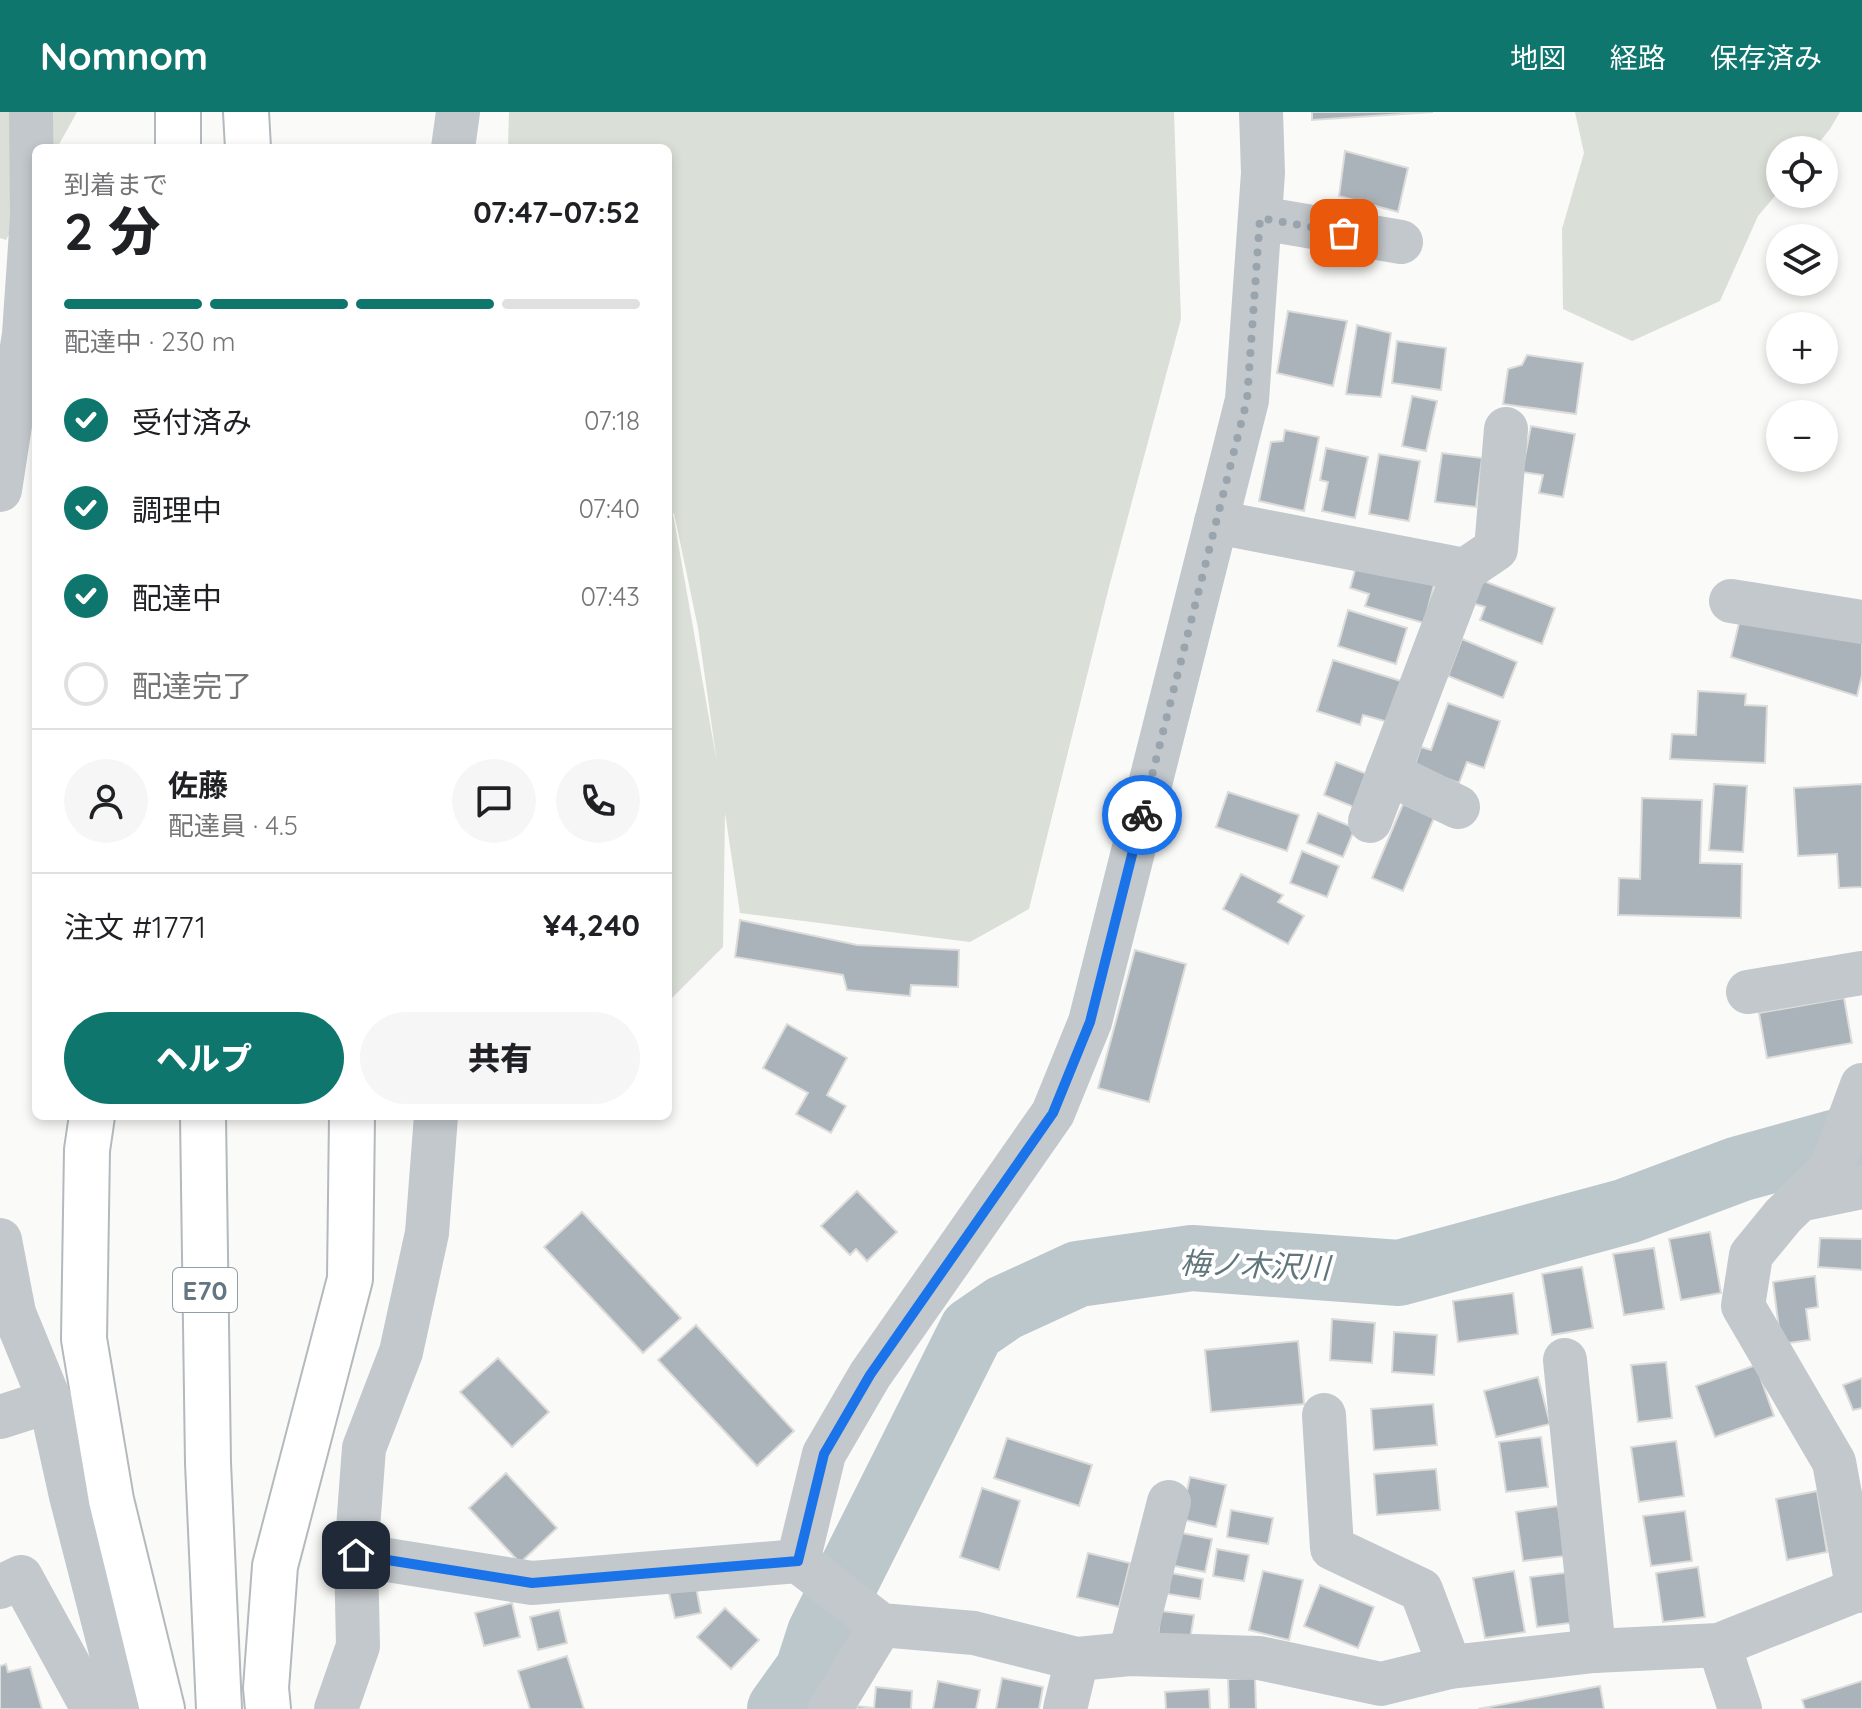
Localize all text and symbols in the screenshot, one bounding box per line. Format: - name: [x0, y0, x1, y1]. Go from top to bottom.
- text: Nomnom: [40, 32, 208, 80]
- text: 地図: [1510, 40, 1566, 75]
- text: 経路: [1610, 40, 1666, 75]
- text: 保存済み: [1710, 40, 1822, 75]
- map controls: [1766, 136, 1838, 472]
- button: locate: [1766, 136, 1838, 208]
- text: 到着まで: [64, 168, 168, 201]
- text: 07:47–07:52: [473, 193, 640, 231]
- text: 2 分: [64, 198, 160, 263]
- pin: [1310, 199, 1378, 267]
- icon: bag: [1322, 211, 1366, 255]
- button: layers: [1766, 224, 1838, 296]
- button: +: [1766, 312, 1838, 384]
- text: 配達中 · 230 m: [64, 325, 236, 358]
- icon: check: [64, 398, 108, 442]
- button: −: [1766, 400, 1838, 472]
- text: 受付済み: [132, 403, 252, 441]
- text: 07:18: [584, 404, 640, 437]
- icon: check: [64, 486, 108, 530]
- text: 調理中: [132, 491, 222, 529]
- text: 07:40: [579, 492, 640, 525]
- icon: check: [64, 574, 108, 618]
- text: 配達中: [132, 579, 222, 617]
- text: 07:43: [580, 580, 640, 613]
- text: 配達完了: [132, 667, 252, 705]
- button: person: [64, 759, 148, 843]
- button: chat: [452, 759, 536, 843]
- button: phone: [556, 759, 640, 843]
- text: 佐藤: [168, 766, 228, 804]
- courier: [1102, 775, 1182, 855]
- icon: bike: [1120, 793, 1164, 837]
- text: 配達員 · 4.5: [168, 809, 298, 842]
- text: ¥4,240: [543, 906, 640, 944]
- text: 注文 #1771: [64, 908, 206, 946]
- button: ヘルプ: [64, 1012, 344, 1104]
- button: 共有: [360, 1012, 640, 1104]
- water label: 梅ノ木沢川: [1179, 1243, 1334, 1287]
- road number: E70: [173, 1268, 237, 1312]
- pin: [322, 1521, 390, 1589]
- icon: home: [334, 1533, 378, 1577]

